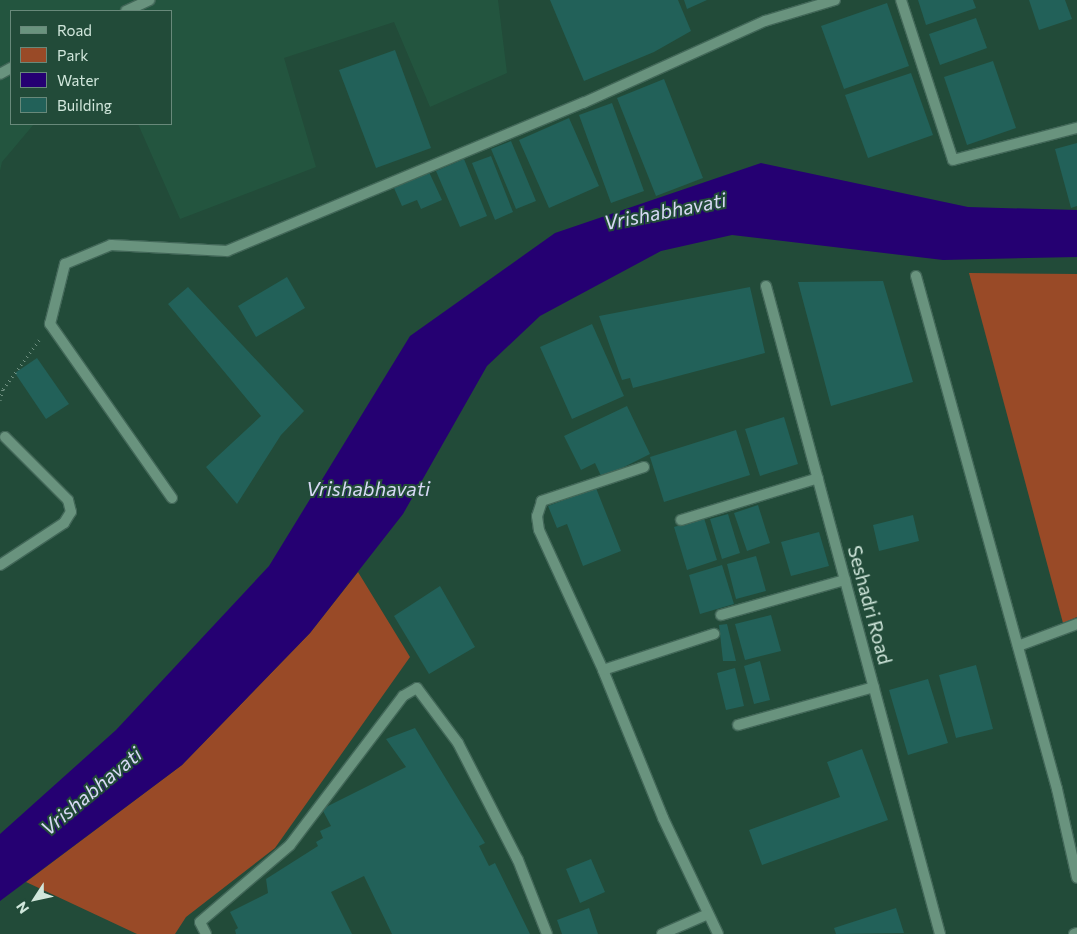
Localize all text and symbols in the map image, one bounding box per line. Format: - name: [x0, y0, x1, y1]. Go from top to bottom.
- legend: [10, 10, 172, 125]
- text: Road: [57, 21, 92, 39]
- text: Park: [57, 46, 88, 64]
- text: Water: [57, 71, 99, 89]
- text: Building: [57, 96, 112, 114]
- water label: Vrishabhavati: [602, 187, 728, 235]
- water label: Vrishabhavati: [306, 476, 430, 500]
- street label: Seshadri Road: [843, 543, 897, 667]
- water label: Vrishabhavati: [36, 742, 146, 840]
- north arrow: [10, 874, 60, 924]
- text: N: [12, 899, 32, 917]

